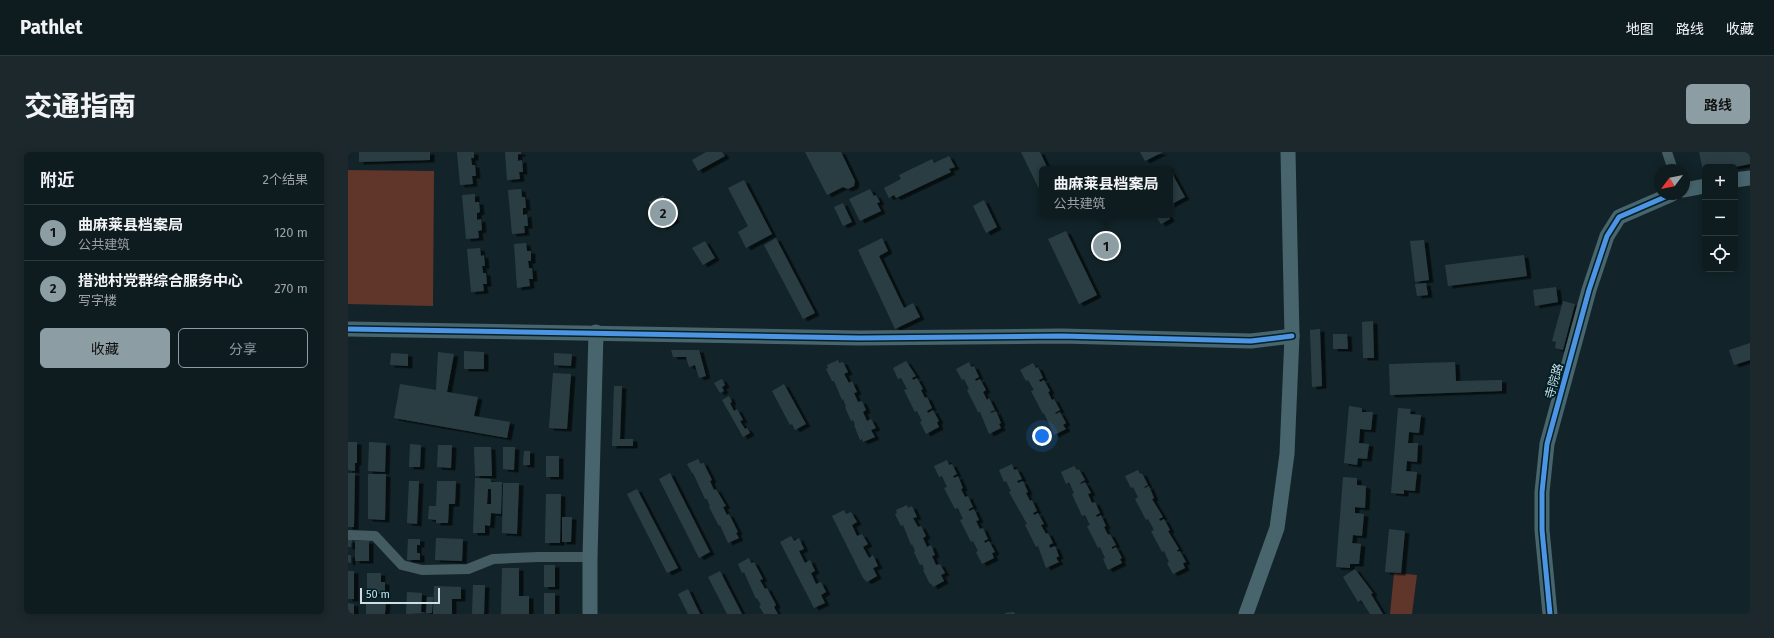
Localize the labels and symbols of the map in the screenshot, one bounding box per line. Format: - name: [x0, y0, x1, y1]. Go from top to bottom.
- north arrow: [1654, 164, 1690, 200]
- pin: 2: [650, 198, 676, 228]
- pin: 1: [1093, 231, 1119, 261]
- street label: 寺院路: [1542, 362, 1566, 400]
- your location: [1032, 426, 1052, 446]
- scale bar: [360, 586, 440, 605]

